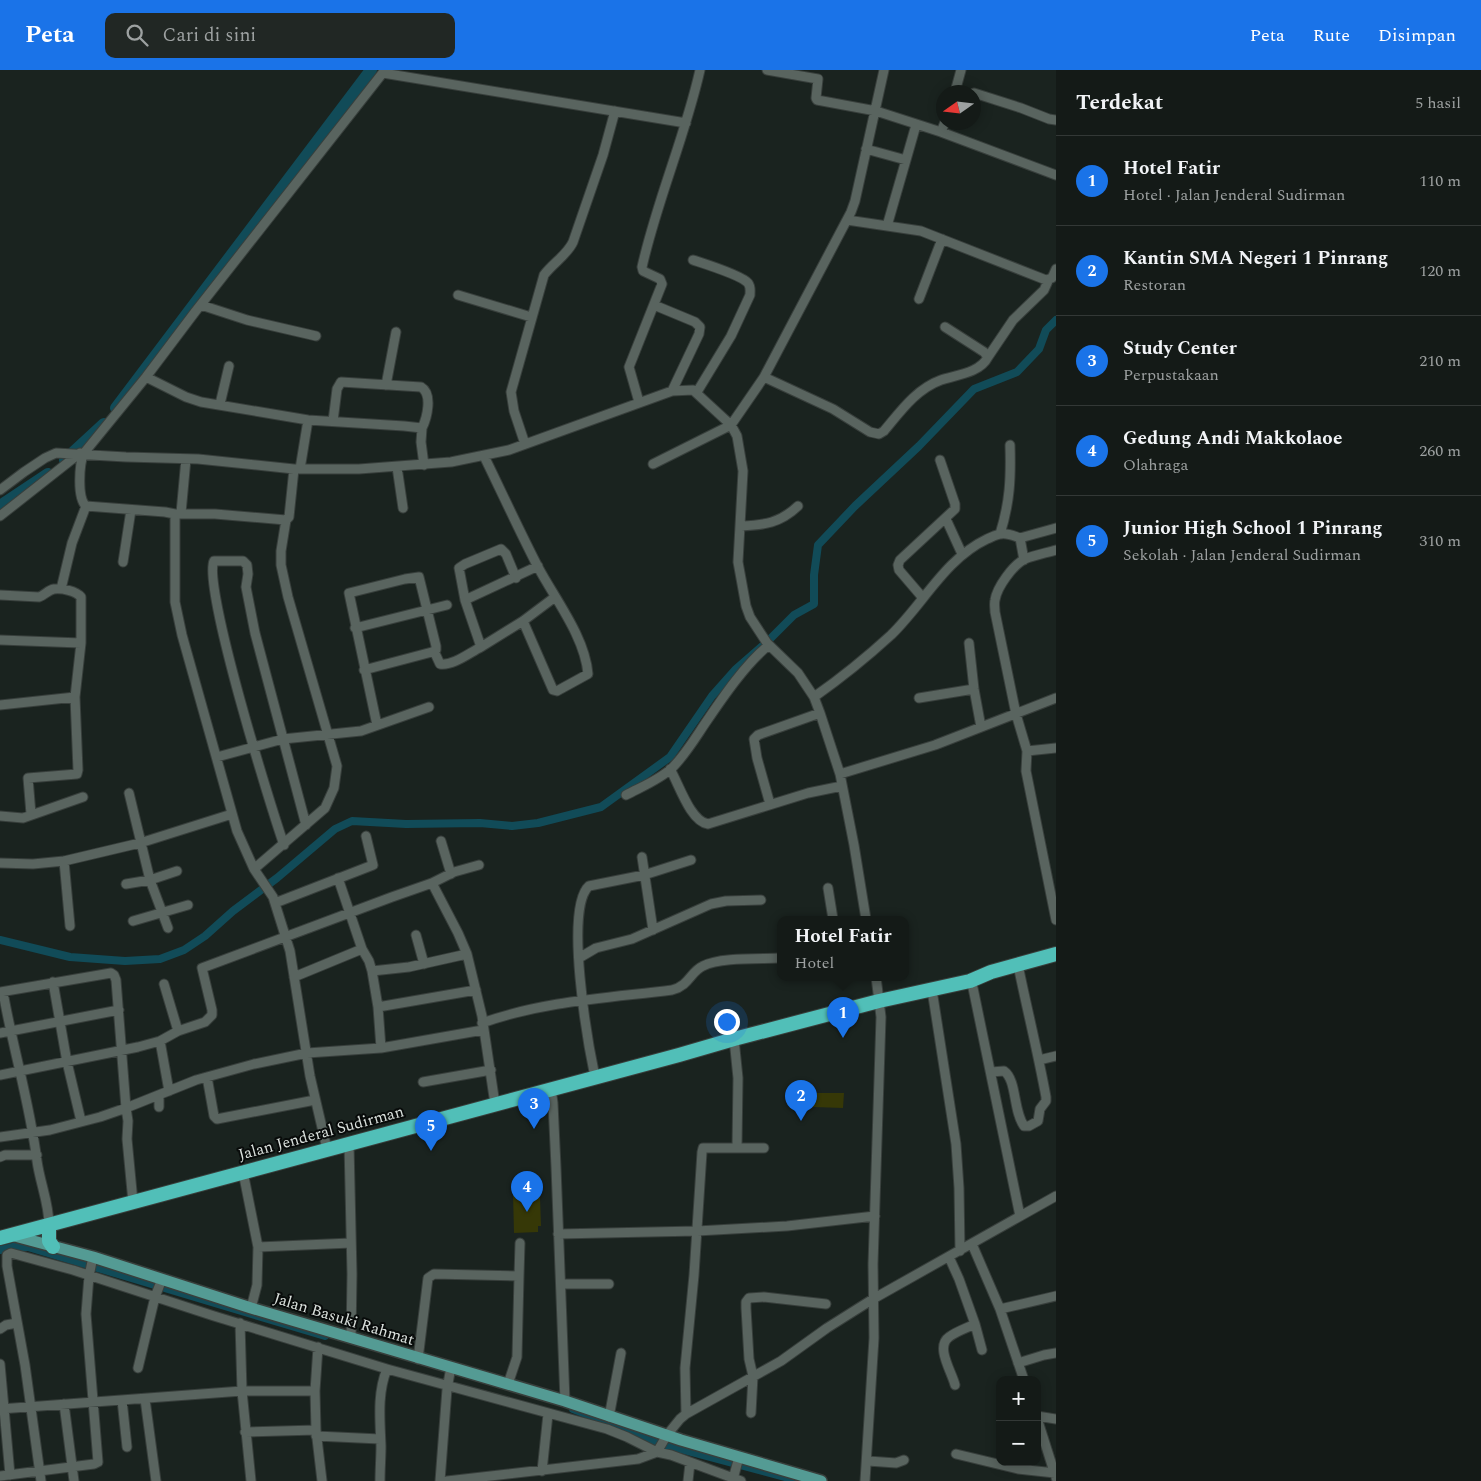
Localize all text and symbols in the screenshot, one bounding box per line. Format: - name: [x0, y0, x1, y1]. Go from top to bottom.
- search box: [105, 13, 455, 58]
- text: Peta: [25, 17, 75, 53]
- icon: search: [123, 21, 151, 49]
- text: Cari di sini: [163, 21, 256, 50]
- text: Peta: [1250, 22, 1285, 49]
- text: Rute: [1313, 22, 1350, 49]
- text: Disimpan: [1378, 22, 1456, 49]
- north arrow: [936, 85, 981, 130]
- text: Terdekat: [1076, 87, 1163, 119]
- text: 5 hasil: [1415, 91, 1461, 115]
- text: Hotel Fatir: [1123, 154, 1220, 183]
- text: 1: [1088, 169, 1096, 193]
- text: 110 m: [1419, 169, 1461, 193]
- text: Hotel · Jalan Jenderal Sudirman: [1123, 183, 1345, 207]
- text: Kantin SMA Negeri 1 Pinrang: [1123, 244, 1388, 273]
- text: 2: [1088, 259, 1096, 283]
- text: 120 m: [1419, 259, 1461, 283]
- text: Restoran: [1123, 273, 1186, 297]
- text: Study Center: [1123, 334, 1237, 363]
- text: 3: [1088, 349, 1096, 373]
- text: 210 m: [1419, 349, 1461, 373]
- text: Perpustakaan: [1123, 363, 1219, 387]
- text: Gedung Andi Makkolaoe: [1123, 424, 1342, 453]
- text: 4: [1088, 439, 1096, 463]
- text: 260 m: [1419, 439, 1461, 463]
- text: Olahraga: [1123, 453, 1188, 477]
- text: Junior High School 1 Pinrang: [1123, 514, 1383, 543]
- text: 5: [1088, 529, 1096, 553]
- text: 310 m: [1419, 529, 1461, 553]
- text: Sekolah · Jalan Jenderal Sudirman: [1123, 543, 1361, 567]
- popup: [777, 916, 909, 981]
- text: Hotel Fatir: [794, 922, 892, 951]
- text: Hotel: [794, 951, 834, 975]
- pin: 1: [827, 997, 859, 1038]
- your location: [714, 1009, 740, 1035]
- pin: 2: [785, 1080, 817, 1121]
- pin: 3: [518, 1088, 550, 1129]
- street label: Jalan Jenderal Sudirman: [236, 1099, 406, 1167]
- pin: 5: [415, 1110, 447, 1151]
- pin: 4: [511, 1171, 543, 1212]
- street label: Jalan Basuki Rahmat: [271, 1286, 418, 1352]
- map controls: [996, 1376, 1041, 1466]
- button: +: [996, 1376, 1041, 1421]
- button: −: [996, 1421, 1041, 1466]

